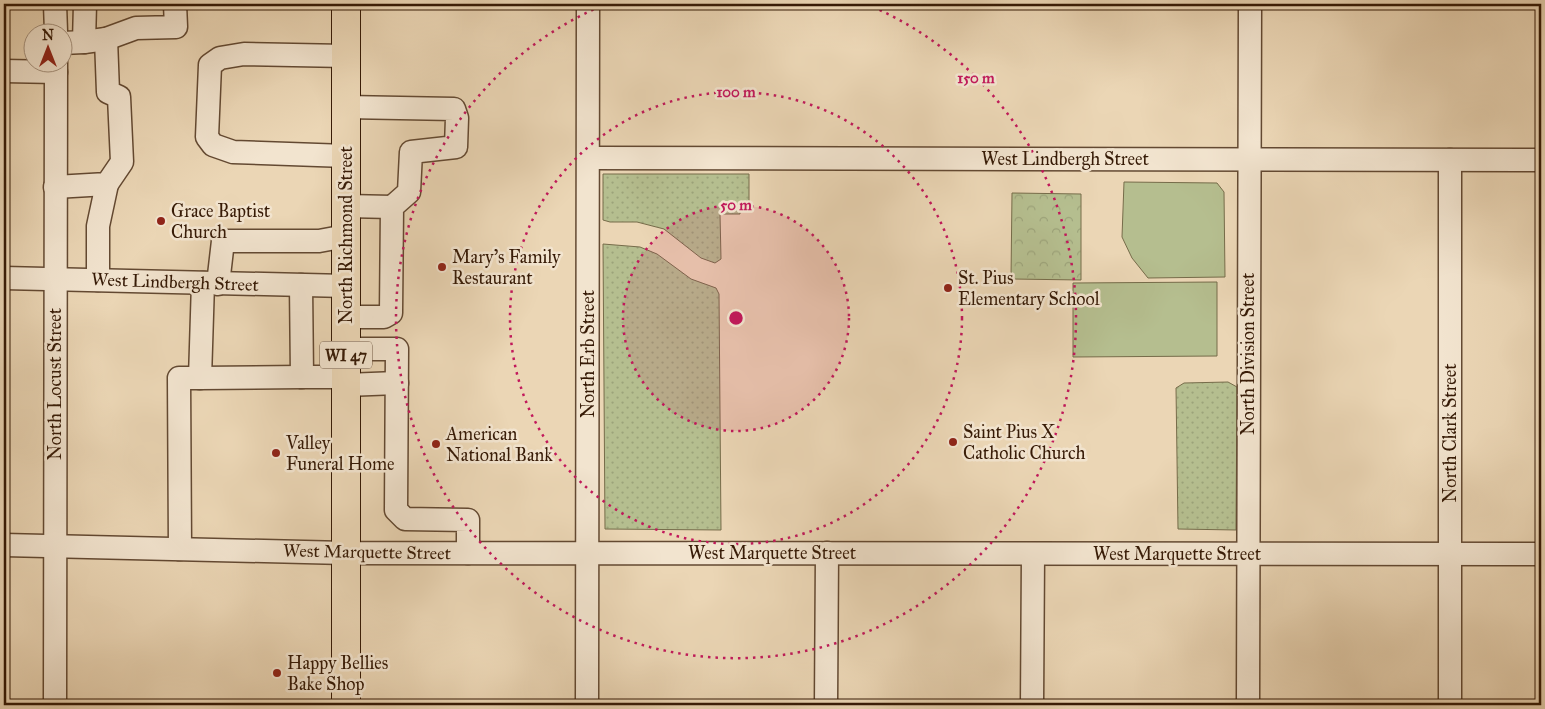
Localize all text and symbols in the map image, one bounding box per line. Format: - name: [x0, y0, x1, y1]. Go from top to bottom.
- north arrow: [22, 22, 72, 72]
- text: N: [42, 27, 54, 44]
- text: 150 m: [957, 69, 995, 87]
- text: 100 m: [716, 83, 756, 101]
- street label: North Richmond Street: [335, 145, 357, 324]
- street label: West Lindbergh Street: [981, 148, 1149, 171]
- text: 50 m: [720, 196, 752, 214]
- place label: Grace Baptist Church: [171, 200, 271, 243]
- marker: Grace Baptist Church: [155, 215, 167, 227]
- place label: Mary's Family Restaurant: [452, 246, 561, 289]
- marker: Mary's Family Restaurant: [436, 261, 448, 273]
- place label: St. Pius Elementary School: [958, 267, 1100, 310]
- street label: West Lindbergh Street: [91, 268, 260, 297]
- street label: North Division Street: [1237, 272, 1259, 435]
- marker: St. Pius Elementary School: [942, 282, 954, 294]
- street label: North Erb Street: [577, 289, 599, 418]
- street label: North Locust Street: [44, 307, 66, 460]
- centre of rings: [727, 309, 745, 327]
- road number: WI 47: [320, 342, 372, 368]
- street label: North Clark Street: [1439, 363, 1461, 503]
- place label: Saint Pius X Catholic Church: [963, 421, 1086, 464]
- place label: American National Bank: [445, 423, 553, 466]
- place label: Valley Funeral Home: [285, 432, 395, 475]
- marker: Saint Pius X Catholic Church: [947, 436, 959, 448]
- marker: American National Bank: [430, 438, 442, 450]
- marker: Valley Funeral Home: [270, 447, 282, 459]
- street label: West Marquette Street: [283, 540, 452, 565]
- street label: West Marquette Street: [688, 542, 857, 565]
- street label: West Marquette Street: [1093, 543, 1262, 566]
- place label: Happy Bellies Bake Shop: [287, 652, 388, 695]
- marker: Happy Bellies Bake Shop: [271, 667, 283, 679]

